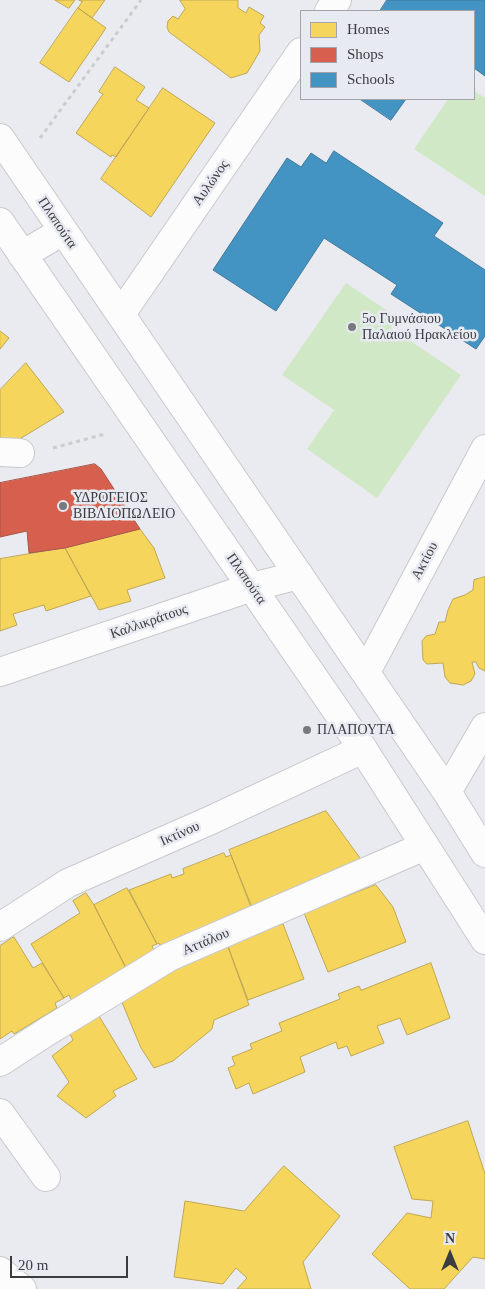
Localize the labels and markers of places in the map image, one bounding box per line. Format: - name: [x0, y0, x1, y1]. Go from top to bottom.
- place label: 5ο Γυμνάσιου Παλαιού Ηρακλείου: [362, 311, 477, 344]
- marker: 5ο Γυμνάσιου Παλαιού Ηρακλείου: [346, 321, 358, 333]
- place label: ΥΔΡΟΓΕΙΟΣ ΒΙΒΛΙΟΠΩΛΕΙΟ: [73, 490, 175, 522]
- marker: ΥΔΡΟΓΕΙΟΣ ΒΙΒΛΙΟΠΩΛΕΙΟ: [57, 500, 69, 512]
- place label: ΠΛΑΠΟΥΤΑ: [317, 722, 395, 738]
- marker: ΠΛΑΠΟΥΤΑ: [301, 724, 313, 736]

